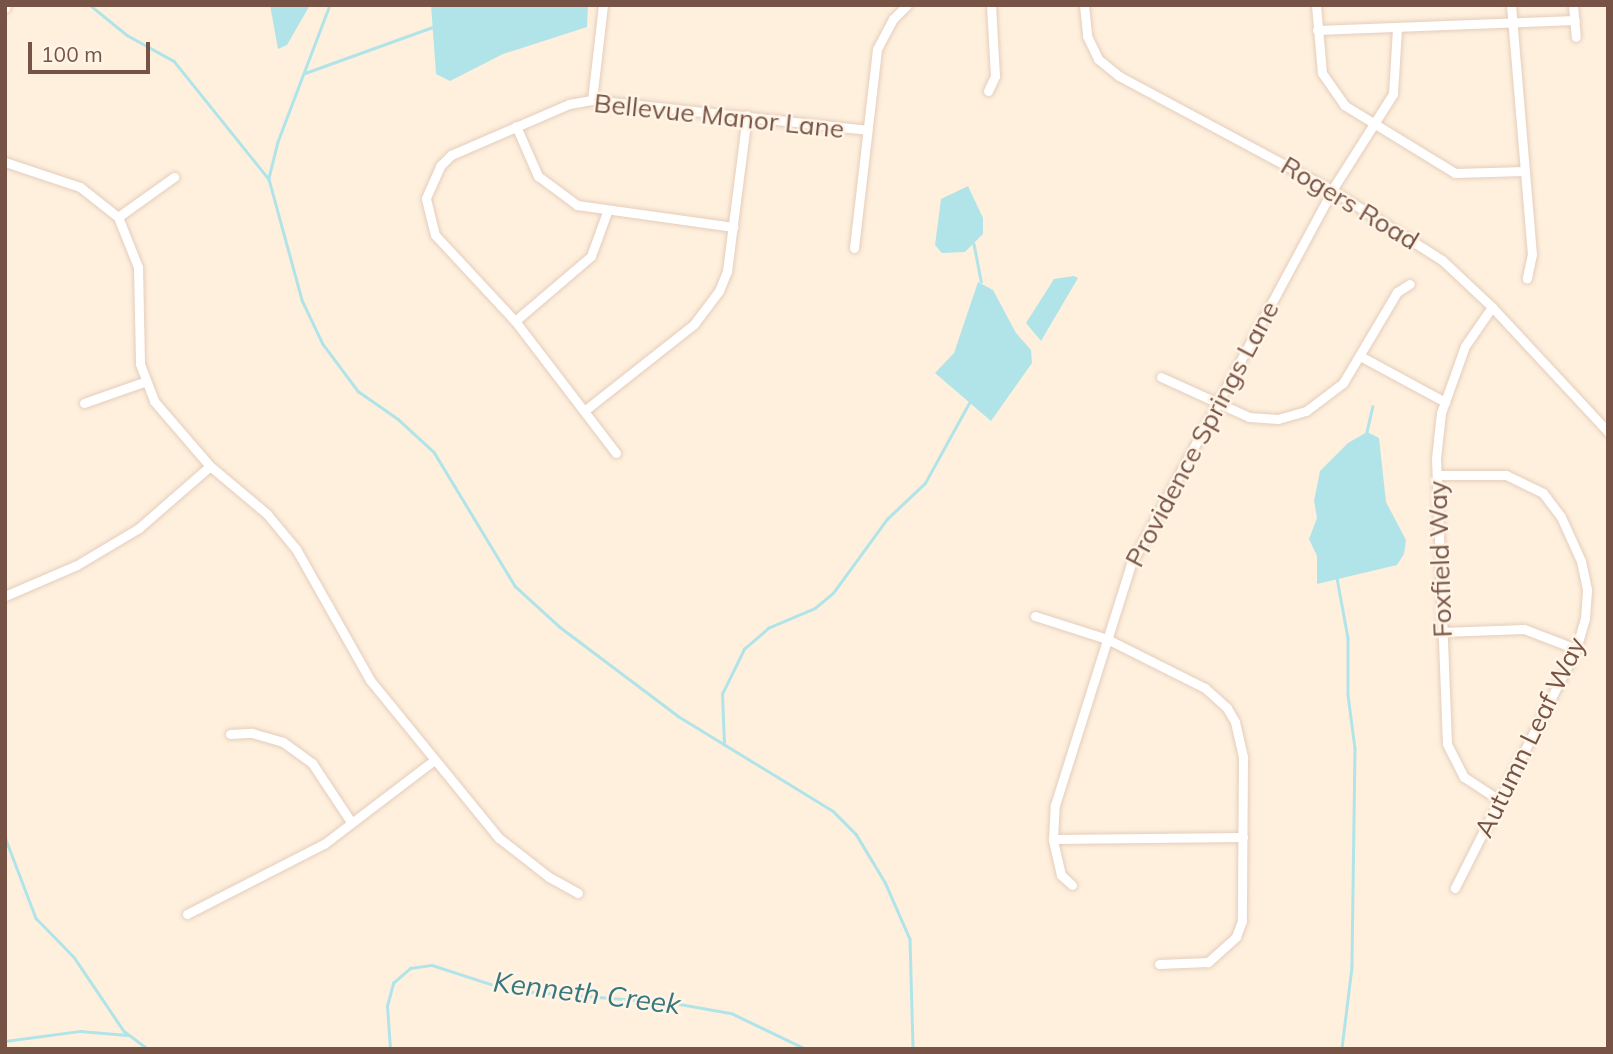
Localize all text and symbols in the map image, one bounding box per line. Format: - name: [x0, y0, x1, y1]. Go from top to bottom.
- scale bar: [32, 28, 154, 72]
- text: 100 m: [41, 41, 103, 67]
- street label: Bellevue Manor Lane: [592, 87, 846, 145]
- street label: Rogers Road: [1275, 150, 1425, 256]
- street label: Providence Springs Lane: [1119, 296, 1285, 572]
- street label: Foxfield Way: [1422, 480, 1458, 638]
- street label: Autumn Leaf Way: [1468, 632, 1592, 842]
- water label: Kenneth Creek: [492, 965, 682, 1021]

